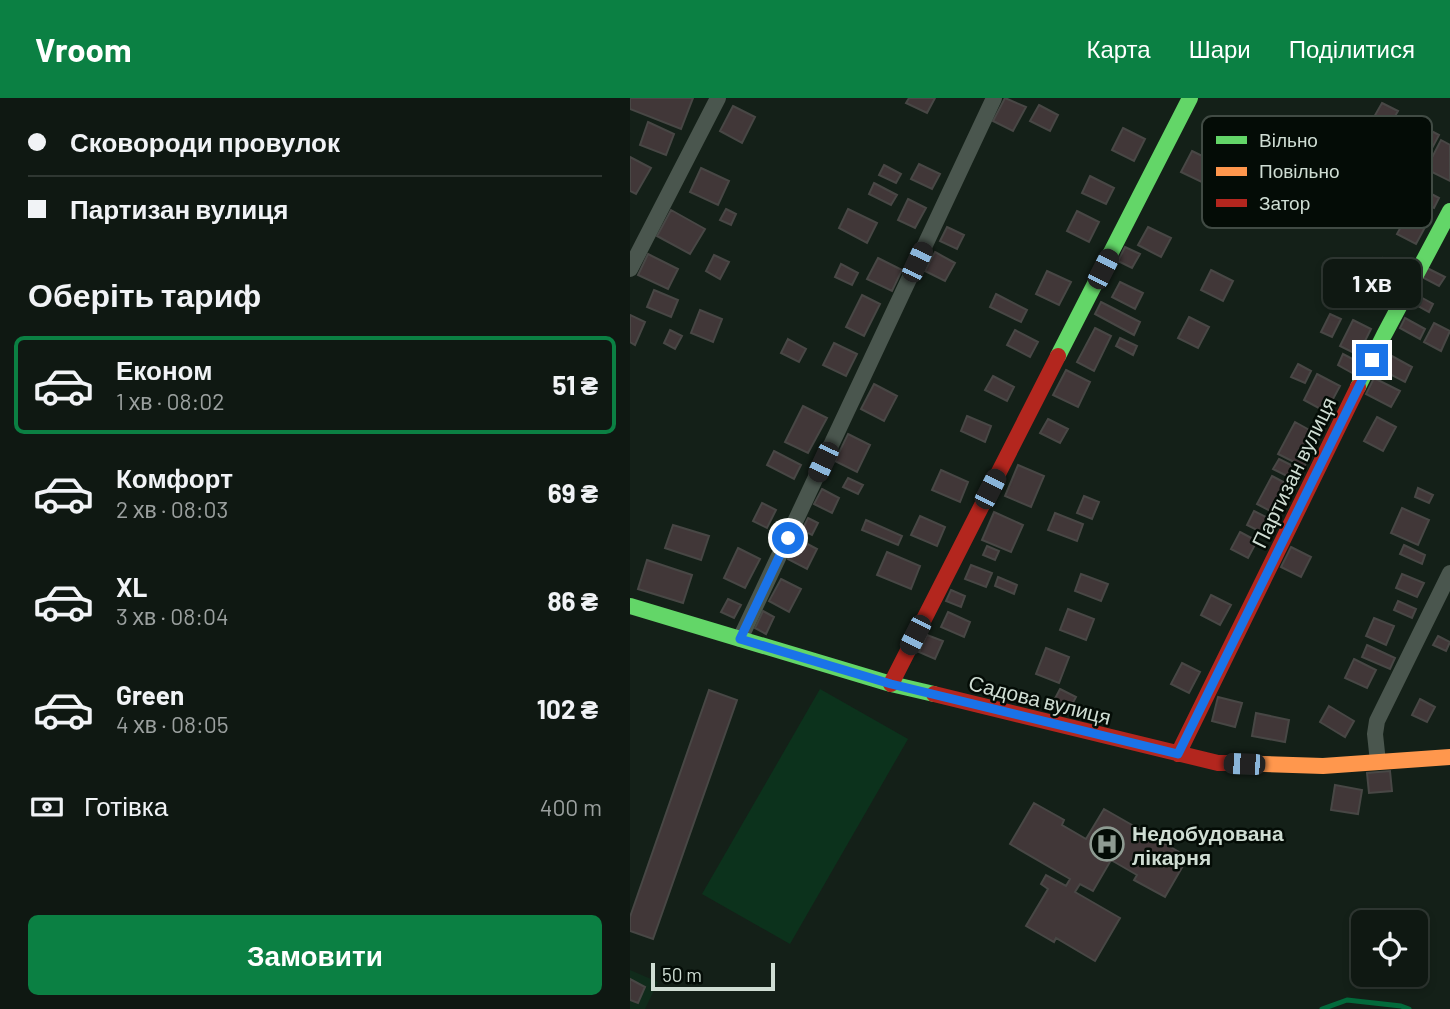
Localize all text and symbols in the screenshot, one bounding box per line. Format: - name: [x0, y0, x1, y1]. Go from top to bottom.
- text: Vroom: [35, 29, 132, 69]
- text: Карта: [1086, 34, 1151, 63]
- text: Шари: [1189, 34, 1251, 63]
- text: Поділитися: [1289, 34, 1415, 63]
- legend: [1202, 116, 1432, 228]
- text: Сковороди провулок: [70, 126, 340, 157]
- text: Вільно: [1259, 128, 1318, 151]
- text: Повільно: [1259, 159, 1340, 182]
- text: Затор: [1259, 191, 1310, 214]
- text: Партизан вулиця: [70, 193, 288, 224]
- car: [899, 239, 936, 285]
- car: [1085, 246, 1122, 292]
- callout: 1 хв: [1323, 258, 1421, 308]
- text: 1 хв: [1352, 269, 1392, 297]
- text: Оберіть тариф: [28, 275, 261, 313]
- route end: [1356, 344, 1388, 376]
- icon: car: [32, 354, 95, 417]
- text: Економ: [116, 354, 212, 385]
- text: 51 ₴: [553, 369, 598, 400]
- text: 1 хв · 08:02: [116, 387, 225, 415]
- street label: Партизан вулиця: [1246, 393, 1340, 551]
- car: [805, 439, 842, 485]
- icon: car: [32, 462, 95, 525]
- text: Комфорт: [116, 462, 233, 493]
- car: [972, 466, 1009, 512]
- text: 69 ₴: [548, 477, 598, 508]
- text: 2 хв · 08:03: [116, 495, 228, 523]
- route start: [772, 522, 804, 554]
- icon: car: [32, 570, 95, 633]
- text: XL: [116, 571, 147, 602]
- text: 86 ₴: [547, 585, 598, 616]
- text: 3 хв · 08:04: [116, 602, 229, 630]
- car: [897, 612, 934, 658]
- street label: Садова вулиця: [966, 669, 1114, 729]
- icon: car: [32, 678, 95, 741]
- text: Green: [116, 679, 184, 710]
- text: 102 ₴: [537, 693, 598, 724]
- text: 4 хв · 08:05: [116, 710, 229, 738]
- car: [1223, 753, 1266, 775]
- icon: cash: [28, 788, 66, 826]
- text: Готівка: [84, 790, 168, 821]
- text: 400 m: [540, 793, 602, 821]
- place label: Недобудована лікарня: [1132, 820, 1284, 869]
- hospital icon: Недобудована лікарня: [1088, 825, 1126, 863]
- map controls: [1351, 910, 1428, 987]
- button: locate: [1351, 910, 1428, 987]
- button: Замовити: [28, 915, 602, 995]
- scale bar: [651, 960, 775, 992]
- text: 50 m: [662, 963, 702, 986]

